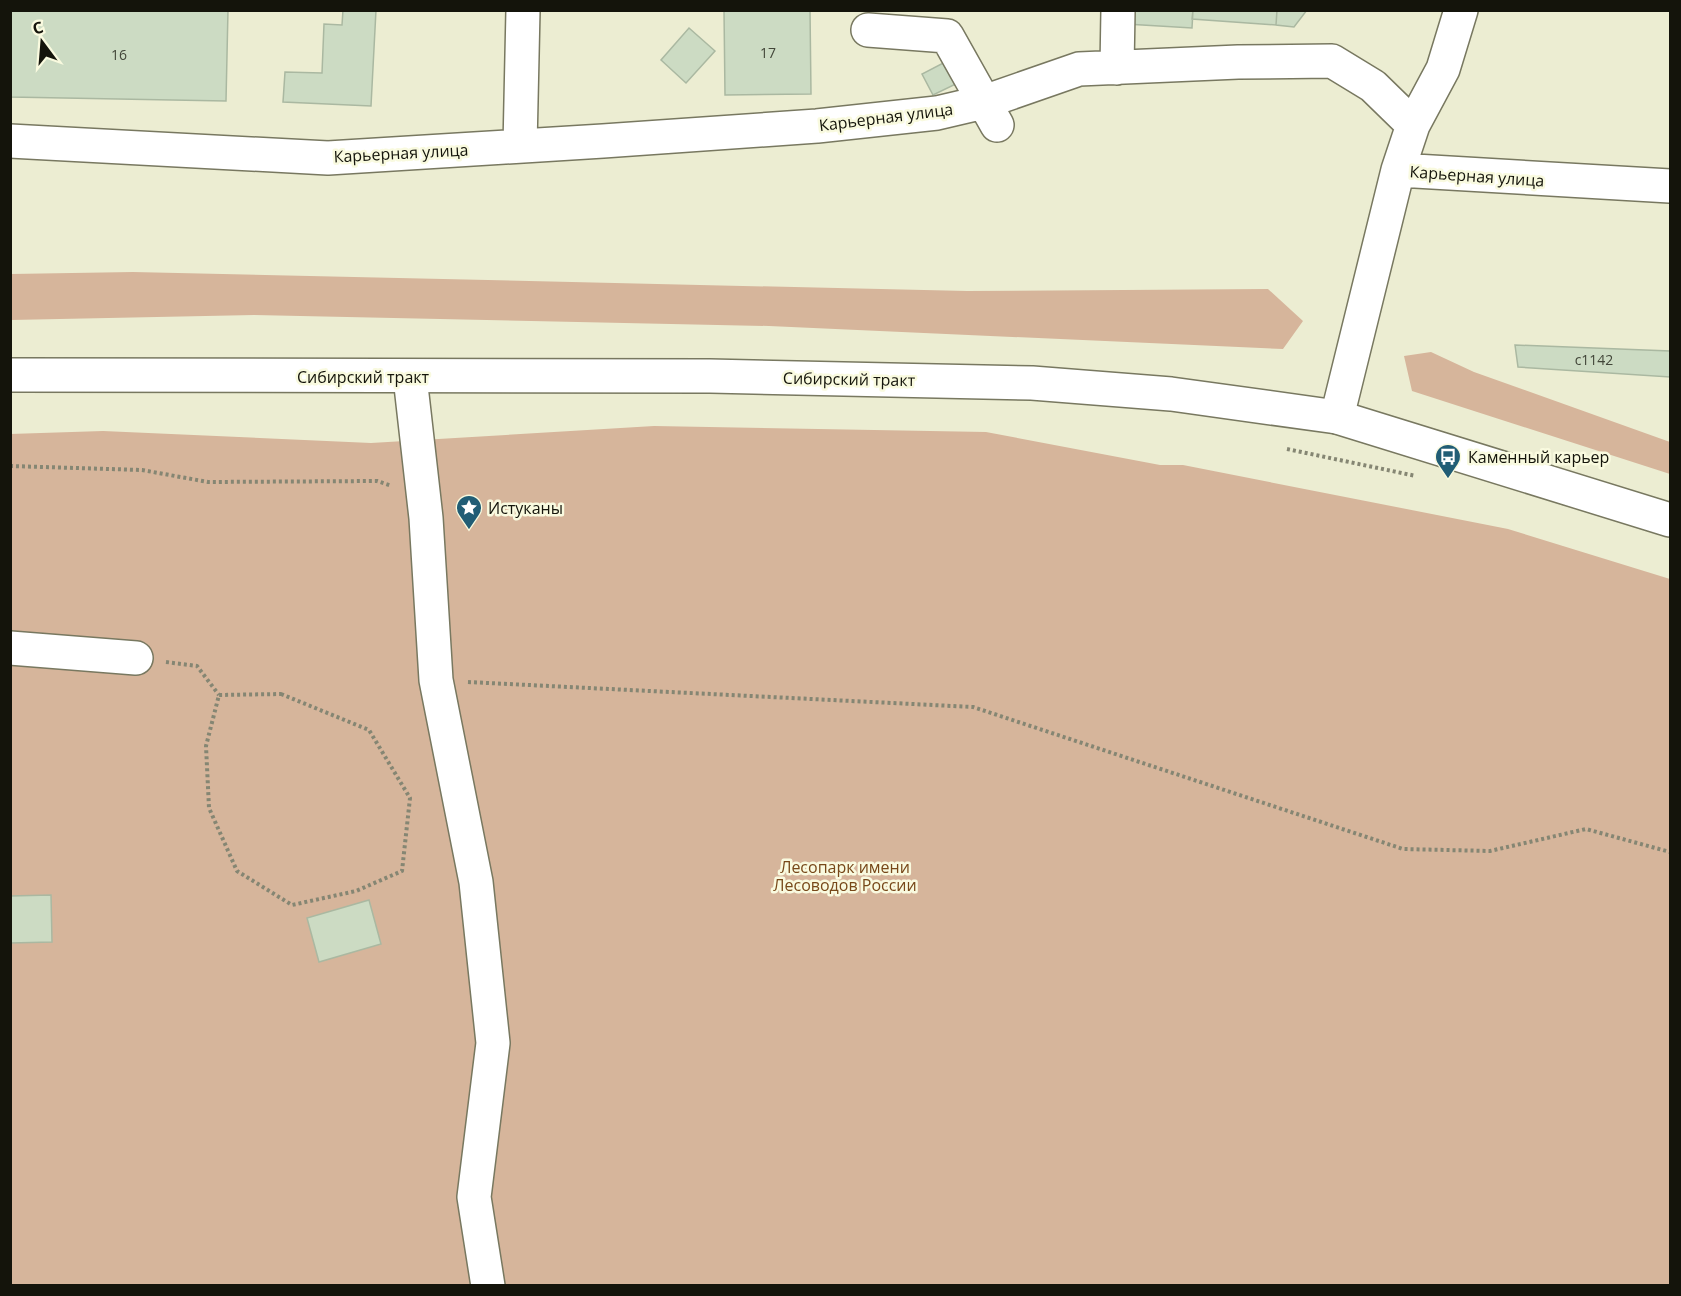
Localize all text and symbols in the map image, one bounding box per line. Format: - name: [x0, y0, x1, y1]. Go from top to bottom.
- north arrow: [12, 12, 72, 72]
- text: С: [30, 16, 46, 40]
- house number: 17: [760, 43, 776, 62]
- house number: 16: [111, 45, 127, 64]
- street label: Карьерная улица: [818, 98, 954, 136]
- street label: Карьерная улица: [333, 138, 469, 168]
- street label: Карьерная улица: [1409, 160, 1545, 192]
- house number: с1142: [1575, 350, 1613, 369]
- street label: Сибирский тракт: [297, 366, 430, 388]
- street label: Сибирский тракт: [783, 367, 916, 391]
- bus stop icon: Каменный карьер: [1433, 442, 1463, 480]
- place label: Каменный карьер: [1468, 446, 1609, 468]
- place icon: Истуканы: [454, 493, 484, 531]
- place label: Истуканы: [488, 497, 563, 519]
- park label: Лесопарк имени Лесоводов России: [773, 856, 917, 896]

